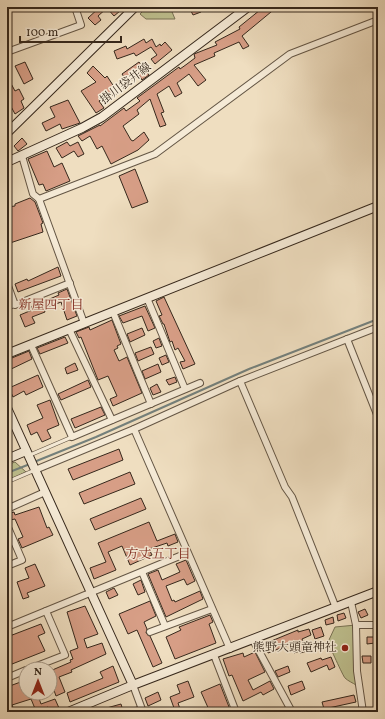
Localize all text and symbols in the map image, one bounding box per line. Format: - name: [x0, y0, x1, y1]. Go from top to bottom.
- scale bar: [20, 18, 121, 44]
- text: 100 m: [26, 25, 59, 41]
- street label: 掛川袋井線: [97, 60, 155, 108]
- district label: 新屋四丁目: [18, 297, 84, 315]
- district label: 方丈五丁目: [125, 546, 191, 564]
- place label: 熊野大頭竜神社: [253, 640, 337, 656]
- marker: 熊野大頭竜神社: [340, 643, 350, 653]
- north arrow: [18, 661, 58, 701]
- text: N: [34, 665, 42, 680]

